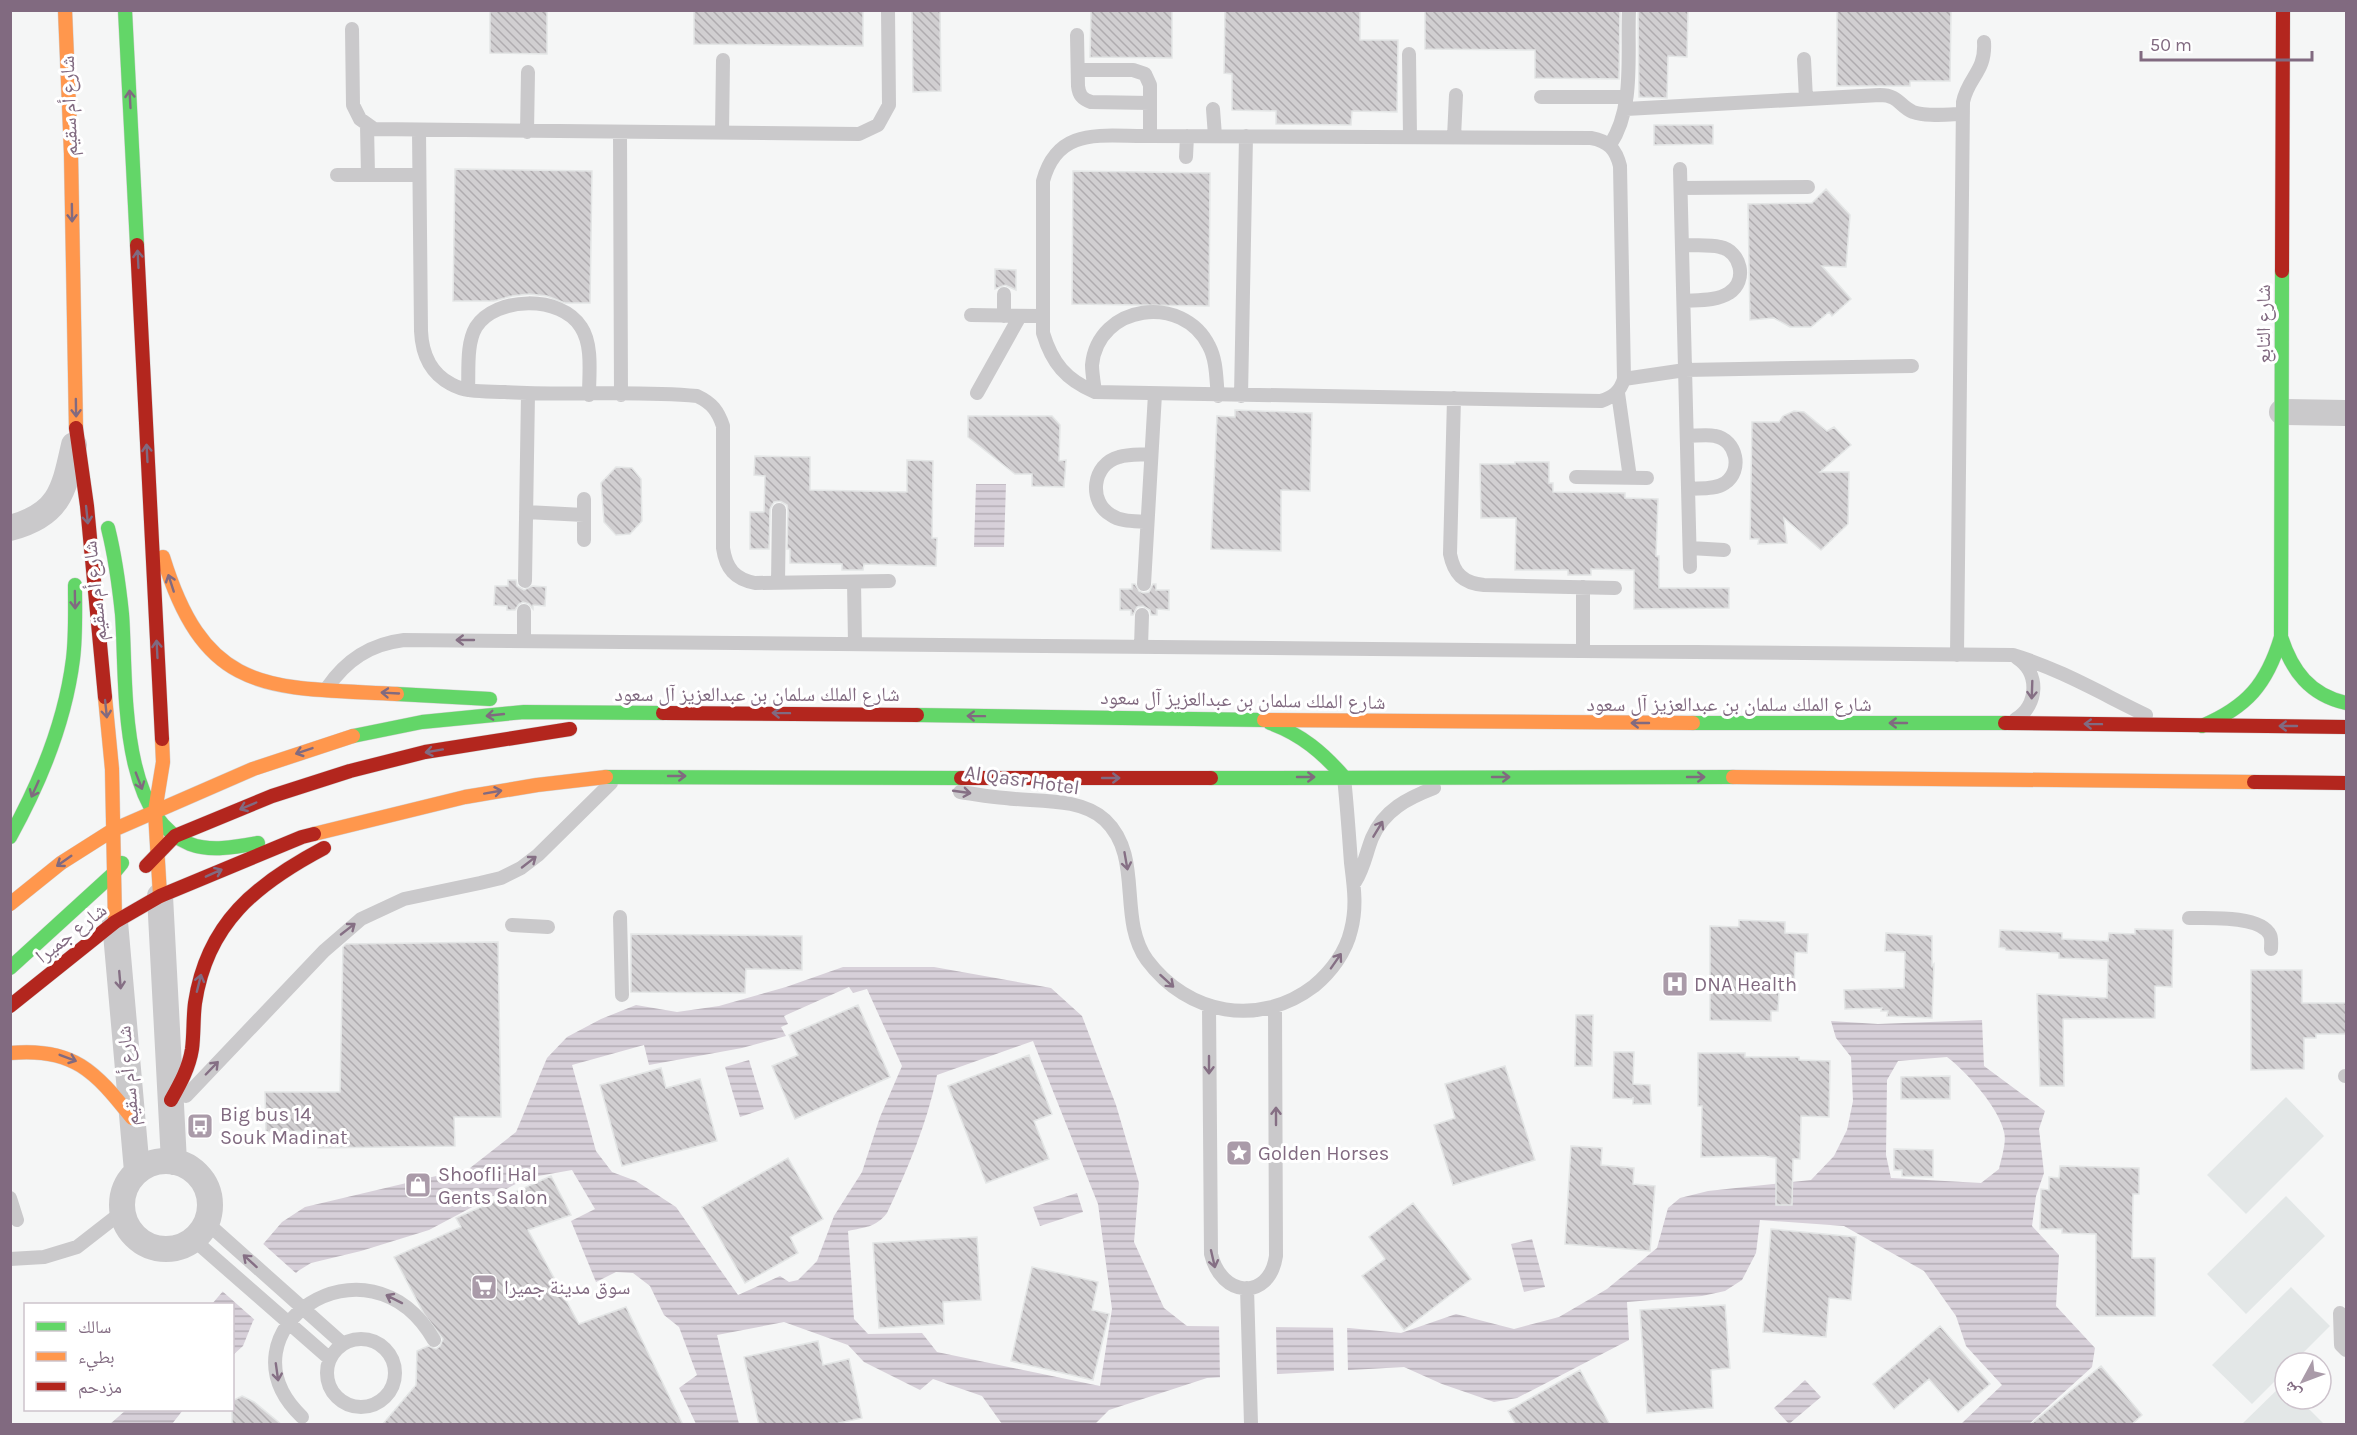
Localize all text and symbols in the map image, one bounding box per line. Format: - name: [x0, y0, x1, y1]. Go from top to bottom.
- scale bar: [2141, 24, 2312, 62]
- text: 50 m: [2150, 34, 2192, 56]
- street label: شارع أم سقيم: [55, 55, 84, 157]
- one-way arrow: [124, 90, 135, 110]
- one-way arrow: [67, 202, 78, 222]
- one-way arrow: [132, 249, 143, 269]
- street label: شارع التابع: [2252, 284, 2276, 364]
- one-way arrow: [70, 397, 82, 417]
- one-way arrow: [141, 444, 152, 464]
- one-way arrow: [82, 505, 93, 524]
- street label: شارع أم سقيم: [78, 539, 114, 642]
- one-way arrow: [165, 574, 176, 593]
- one-way arrow: [69, 589, 81, 609]
- one-way arrow: [456, 635, 476, 646]
- one-way arrow: [151, 639, 162, 659]
- one-way arrow: [2027, 680, 2038, 699]
- street label: شارع الملك سلمان بن عبدالعزيز آل سعود: [614, 683, 900, 707]
- street label: شارع الملك سلمان بن عبدالعزيز آل سعود: [1100, 686, 1386, 715]
- one-way arrow: [381, 688, 401, 699]
- street label: شارع الملك سلمان بن عبدالعزيز آل سعود: [1586, 693, 1872, 717]
- one-way arrow: [101, 699, 112, 719]
- one-way arrow: [771, 707, 791, 719]
- one-way arrow: [485, 710, 505, 721]
- one-way arrow: [966, 710, 986, 721]
- one-way arrow: [1631, 717, 1651, 729]
- one-way arrow: [1889, 718, 1909, 729]
- one-way arrow: [2084, 718, 2104, 730]
- one-way arrow: [2279, 720, 2299, 732]
- one-way arrow: [425, 745, 445, 756]
- one-way arrow: [295, 747, 314, 758]
- street label: Al Qasr Hotel: [963, 761, 1081, 799]
- one-way arrow: [666, 770, 686, 782]
- one-way arrow: [134, 771, 145, 789]
- one-way arrow: [1295, 771, 1315, 783]
- one-way arrow: [1490, 771, 1510, 783]
- one-way arrow: [1685, 771, 1705, 783]
- one-way arrow: [1100, 772, 1120, 784]
- one-way arrow: [28, 779, 40, 797]
- one-way arrow: [482, 787, 502, 798]
- one-way arrow: [952, 787, 972, 798]
- one-way arrow: [239, 801, 257, 812]
- one-way arrow: [1372, 821, 1384, 838]
- one-way arrow: [1121, 851, 1132, 871]
- one-way arrow: [56, 855, 72, 867]
- one-way arrow: [520, 855, 536, 868]
- one-way arrow: [204, 867, 222, 878]
- street label: شارع جميرا: [31, 898, 112, 969]
- one-way arrow: [340, 923, 356, 935]
- one-way arrow: [1330, 953, 1342, 970]
- hospital icon: DNA Health: [1660, 969, 1690, 999]
- one-way arrow: [115, 970, 126, 990]
- place label: DNA Health: [1694, 973, 1797, 996]
- one-way arrow: [194, 974, 206, 993]
- one-way arrow: [1159, 974, 1174, 988]
- street label: شارع أم سقيم: [111, 1025, 146, 1127]
- one-way arrow: [58, 1053, 76, 1064]
- one-way arrow: [1204, 1054, 1215, 1074]
- one-way arrow: [205, 1061, 219, 1076]
- place label: Big bus 14 Souk Madinat: [220, 1103, 348, 1149]
- one-way arrow: [1270, 1106, 1282, 1126]
- bus stop icon: Big bus 14 Souk Madinat: [185, 1111, 215, 1141]
- place icon: Golden Horses: [1224, 1138, 1254, 1168]
- place label: Golden Horses: [1258, 1142, 1389, 1165]
- place label: Shoofli Hal Gents Salon: [438, 1163, 548, 1209]
- shop icon: Shoofli Hal Gents Salon: [403, 1170, 433, 1200]
- one-way arrow: [1208, 1250, 1220, 1269]
- one-way arrow: [243, 1254, 258, 1268]
- supermarket icon: سوق مدينة جميرا: [469, 1272, 499, 1302]
- place label: سوق مدينة جميرا: [504, 1276, 630, 1299]
- one-way arrow: [385, 1293, 403, 1304]
- legend: [24, 1303, 234, 1411]
- text: سالك: [78, 1316, 111, 1338]
- text: بطيء: [78, 1346, 115, 1372]
- north arrow: [2273, 1351, 2333, 1411]
- one-way arrow: [271, 1362, 282, 1382]
- text: مزدحم: [78, 1376, 122, 1399]
- text: ش: [2279, 1378, 2305, 1403]

